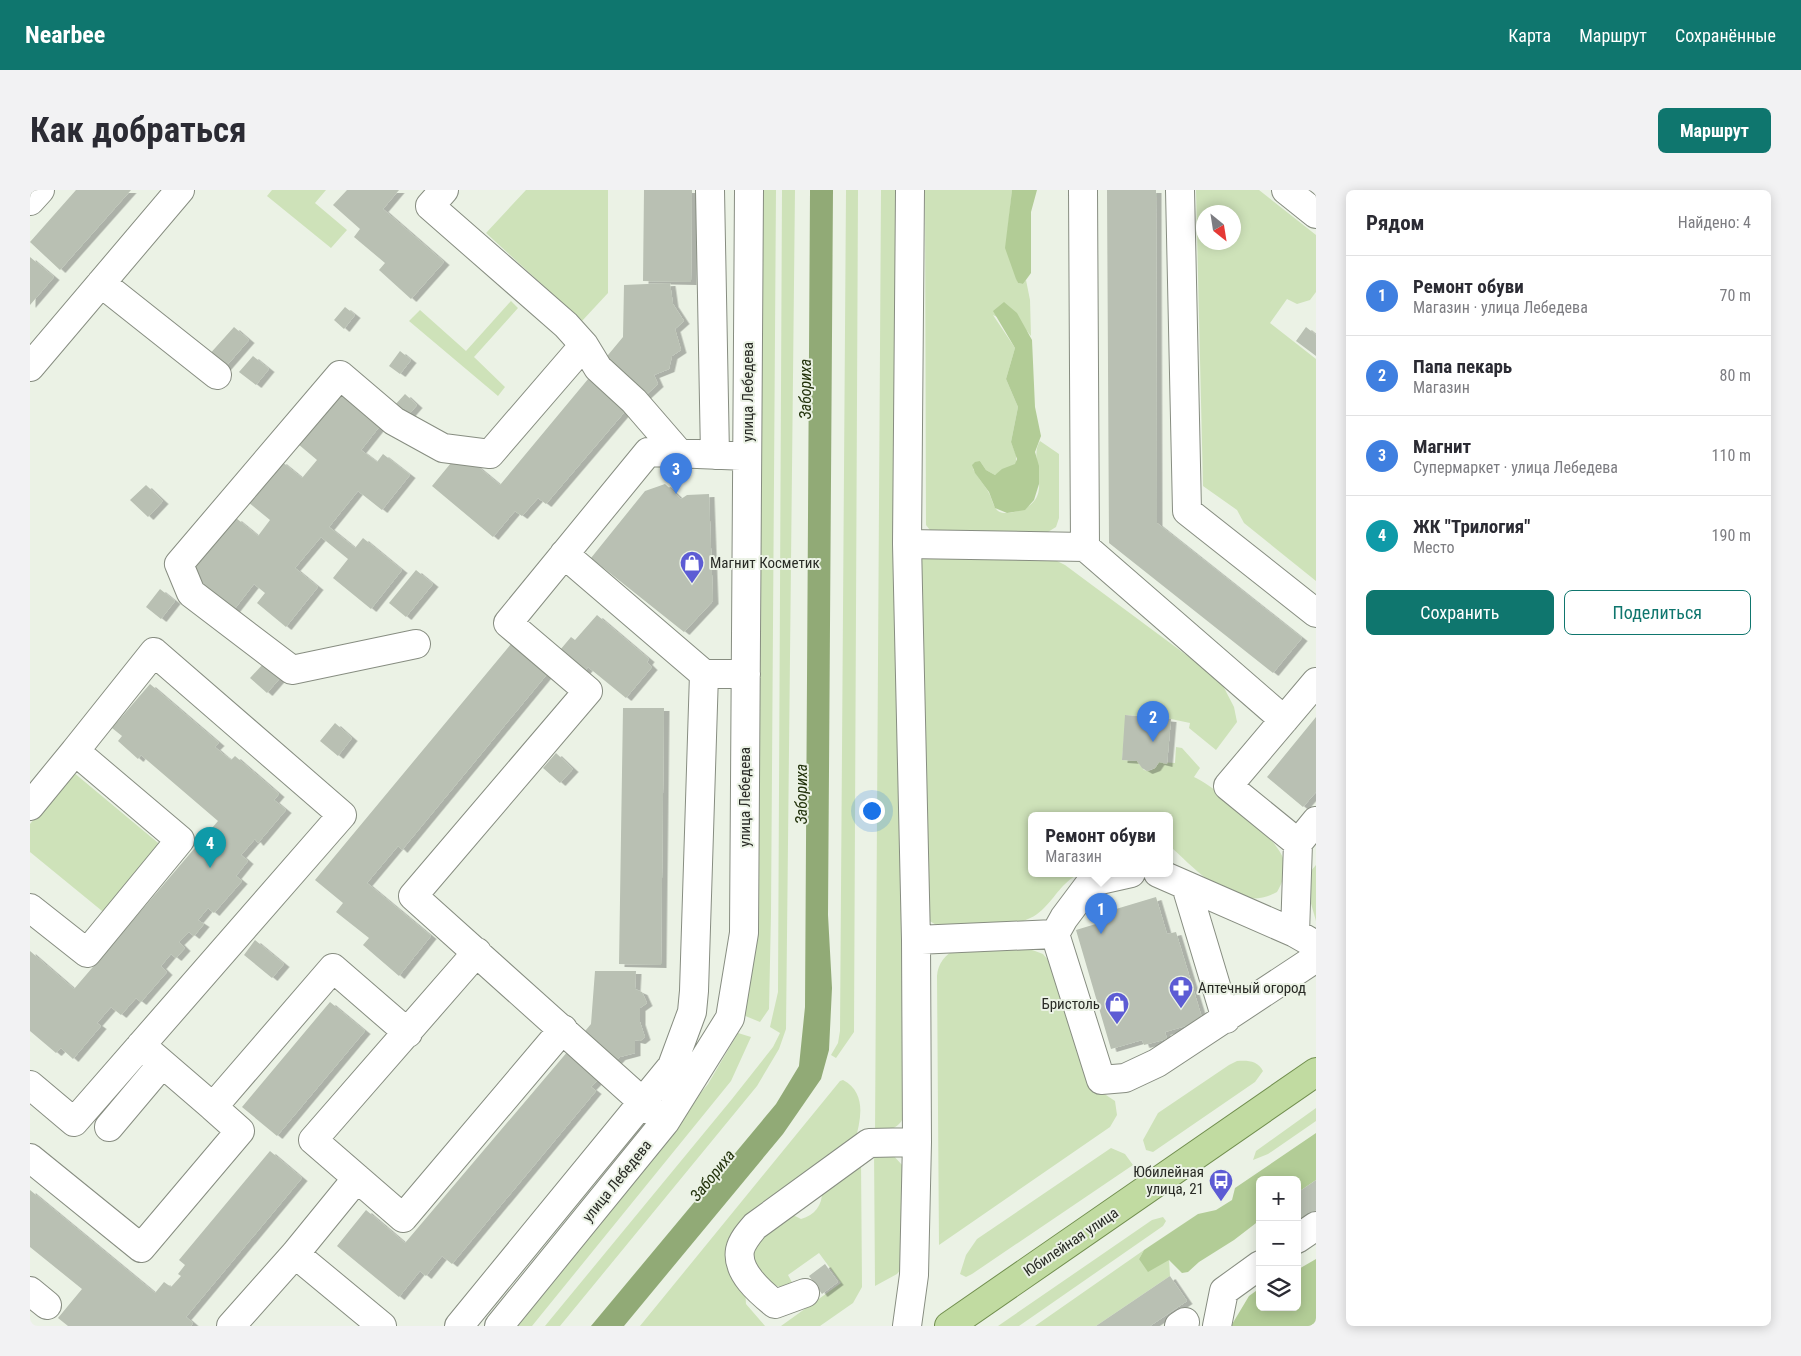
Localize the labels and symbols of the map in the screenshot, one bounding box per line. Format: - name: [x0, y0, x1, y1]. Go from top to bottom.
- north arrow: [1196, 205, 1241, 250]
- street label: улица Лебедева: [739, 342, 757, 442]
- water label: Забориха: [796, 359, 815, 419]
- pin: 3: [660, 453, 692, 494]
- shop icon: Магнит Косметик: [679, 550, 705, 584]
- place label: Магнит Косметик: [710, 554, 820, 572]
- pin: 2: [1137, 701, 1169, 742]
- street label: улица Лебедева: [736, 747, 754, 847]
- water label: Забориха: [792, 764, 811, 824]
- your location: [859, 798, 885, 824]
- pin: 4: [194, 827, 226, 868]
- pin: 1: [1085, 893, 1117, 934]
- pharmacy icon: Аптечный огород: [1168, 975, 1194, 1009]
- place label: Аптечный огород: [1198, 979, 1306, 997]
- shop icon: Бристоль: [1104, 991, 1130, 1025]
- place label: Бристоль: [1041, 995, 1100, 1013]
- street label: улица Лебедева: [579, 1136, 655, 1226]
- water label: Забориха: [686, 1146, 739, 1205]
- place label: Юбилейная улица, 21: [1133, 1163, 1204, 1198]
- bus stop icon: Юбилейная улица, 21: [1208, 1168, 1234, 1202]
- street label: Юбилейная улица: [1020, 1204, 1122, 1280]

